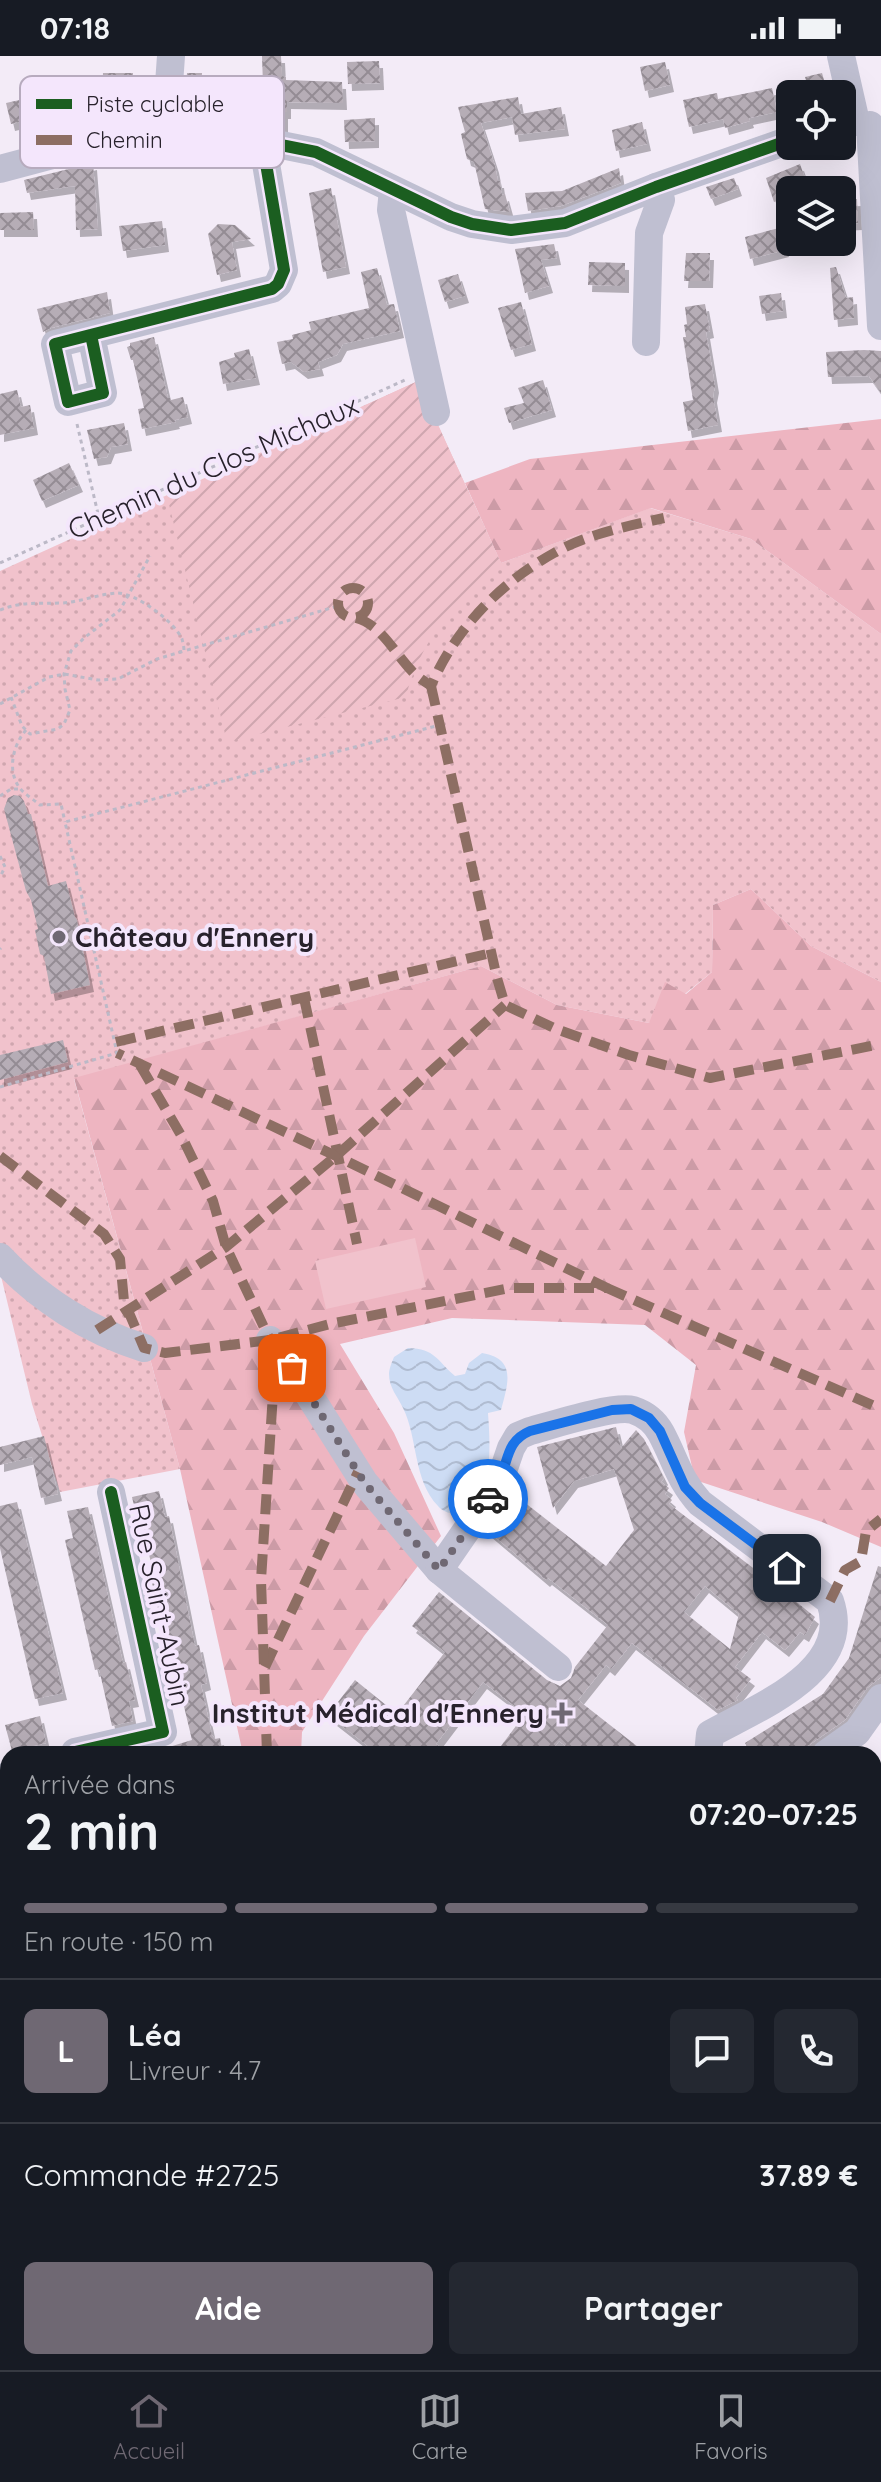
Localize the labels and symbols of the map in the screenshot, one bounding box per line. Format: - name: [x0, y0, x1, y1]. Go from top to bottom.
- legend: [20, 76, 284, 168]
- text: Piste cyclable: [86, 90, 224, 118]
- text: Chemin: [86, 126, 163, 154]
- street label: Chemin du Clos Michaux: [62, 387, 363, 546]
- place label: Château d'Ennery: [75, 919, 314, 954]
- marker: Château d'Ennery: [50, 928, 68, 946]
- pin: [258, 1334, 326, 1402]
- courier: [448, 1459, 528, 1539]
- street label: Rue Saint-Aubin: [122, 1500, 199, 1709]
- pin: [753, 1534, 821, 1602]
- place label: Institut Médical d'Ennery: [212, 1695, 544, 1730]
- marker: Institut Médical d'Ennery: [551, 1702, 573, 1724]

